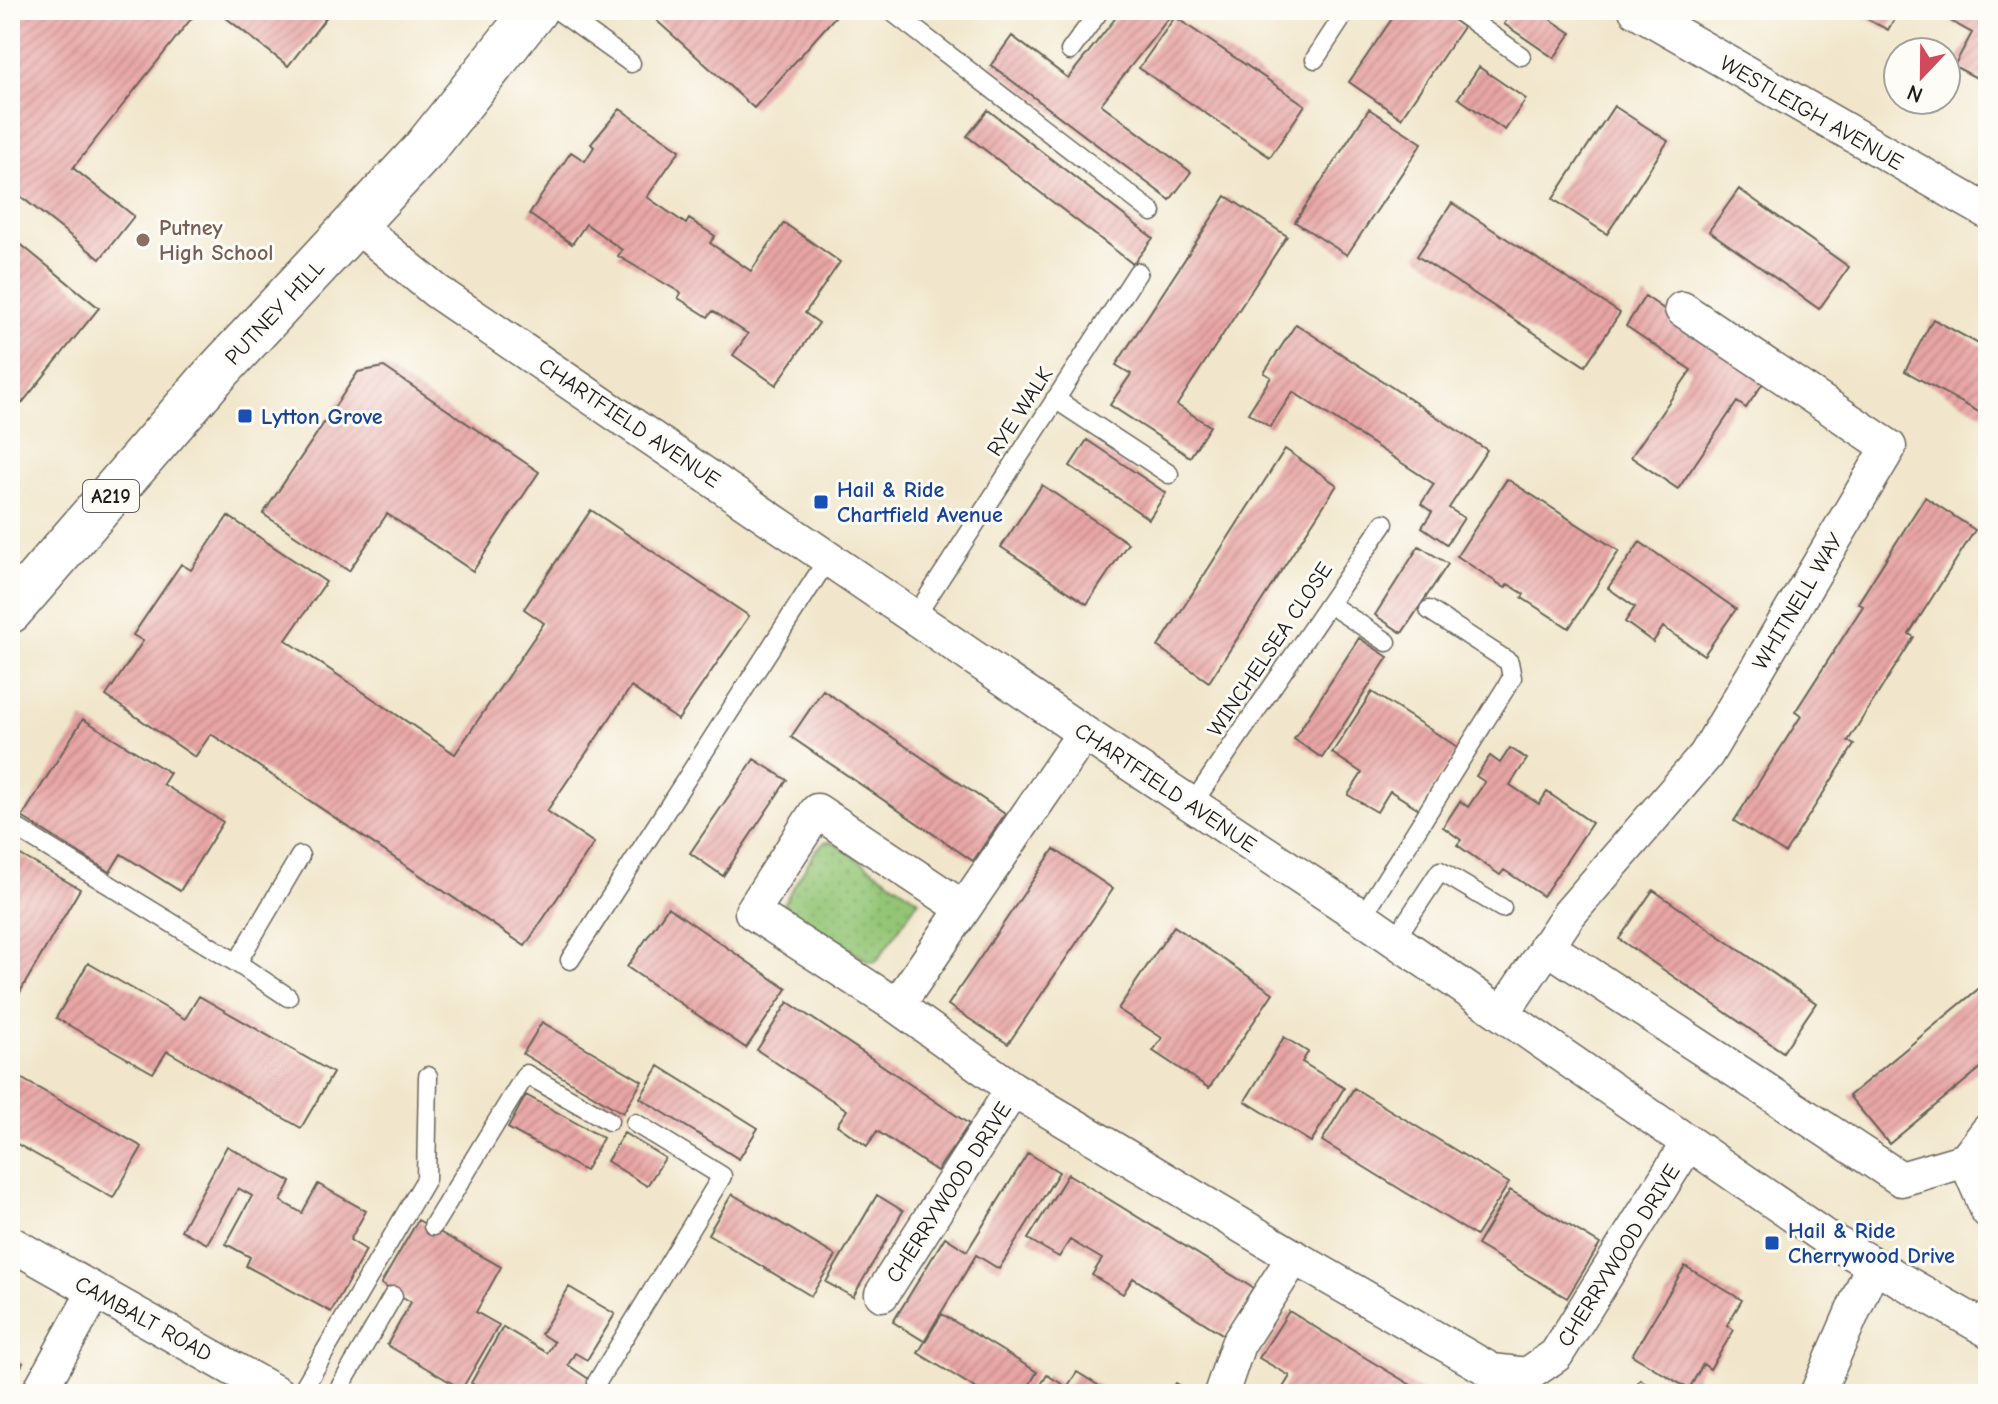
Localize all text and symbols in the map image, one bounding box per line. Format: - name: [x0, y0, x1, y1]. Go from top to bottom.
- north arrow: [1882, 36, 1962, 116]
- street label: WESTLEIGH AVENUE: [1715, 50, 1908, 176]
- text: N: [1903, 79, 1926, 108]
- place label: Putney High School: [159, 215, 273, 266]
- marker: Putney High School: [134, 231, 152, 249]
- street label: PUTNEY HILL: [220, 255, 330, 370]
- street label: CHARTFIELD AVENUE: [534, 352, 725, 493]
- street label: RYE WALK: [981, 362, 1058, 461]
- place label: Lytton Grove: [261, 404, 383, 430]
- marker: Lytton Grove: [236, 407, 254, 425]
- place label: Hail & Ride Chartfield Avenue: [837, 477, 1003, 528]
- road number: A219: [83, 480, 139, 512]
- marker: Hail & Ride Chartfield Avenue: [812, 493, 830, 511]
- street label: WHITNELL WAY: [1747, 529, 1849, 674]
- street label: WINCHELSEA CLOSE: [1202, 557, 1338, 742]
- street label: CHARTFIELD AVENUE: [1070, 717, 1261, 858]
- street label: CHERRYWOOD DRIVE: [881, 1097, 1017, 1288]
- street label: CHERRYWOOD DRIVE: [1552, 1159, 1686, 1352]
- place label: Hail & Ride Cherrywood Drive: [1788, 1218, 1955, 1269]
- marker: Hail & Ride Cherrywood Drive: [1763, 1234, 1781, 1252]
- street label: CAMBALT ROAD: [70, 1270, 217, 1367]

